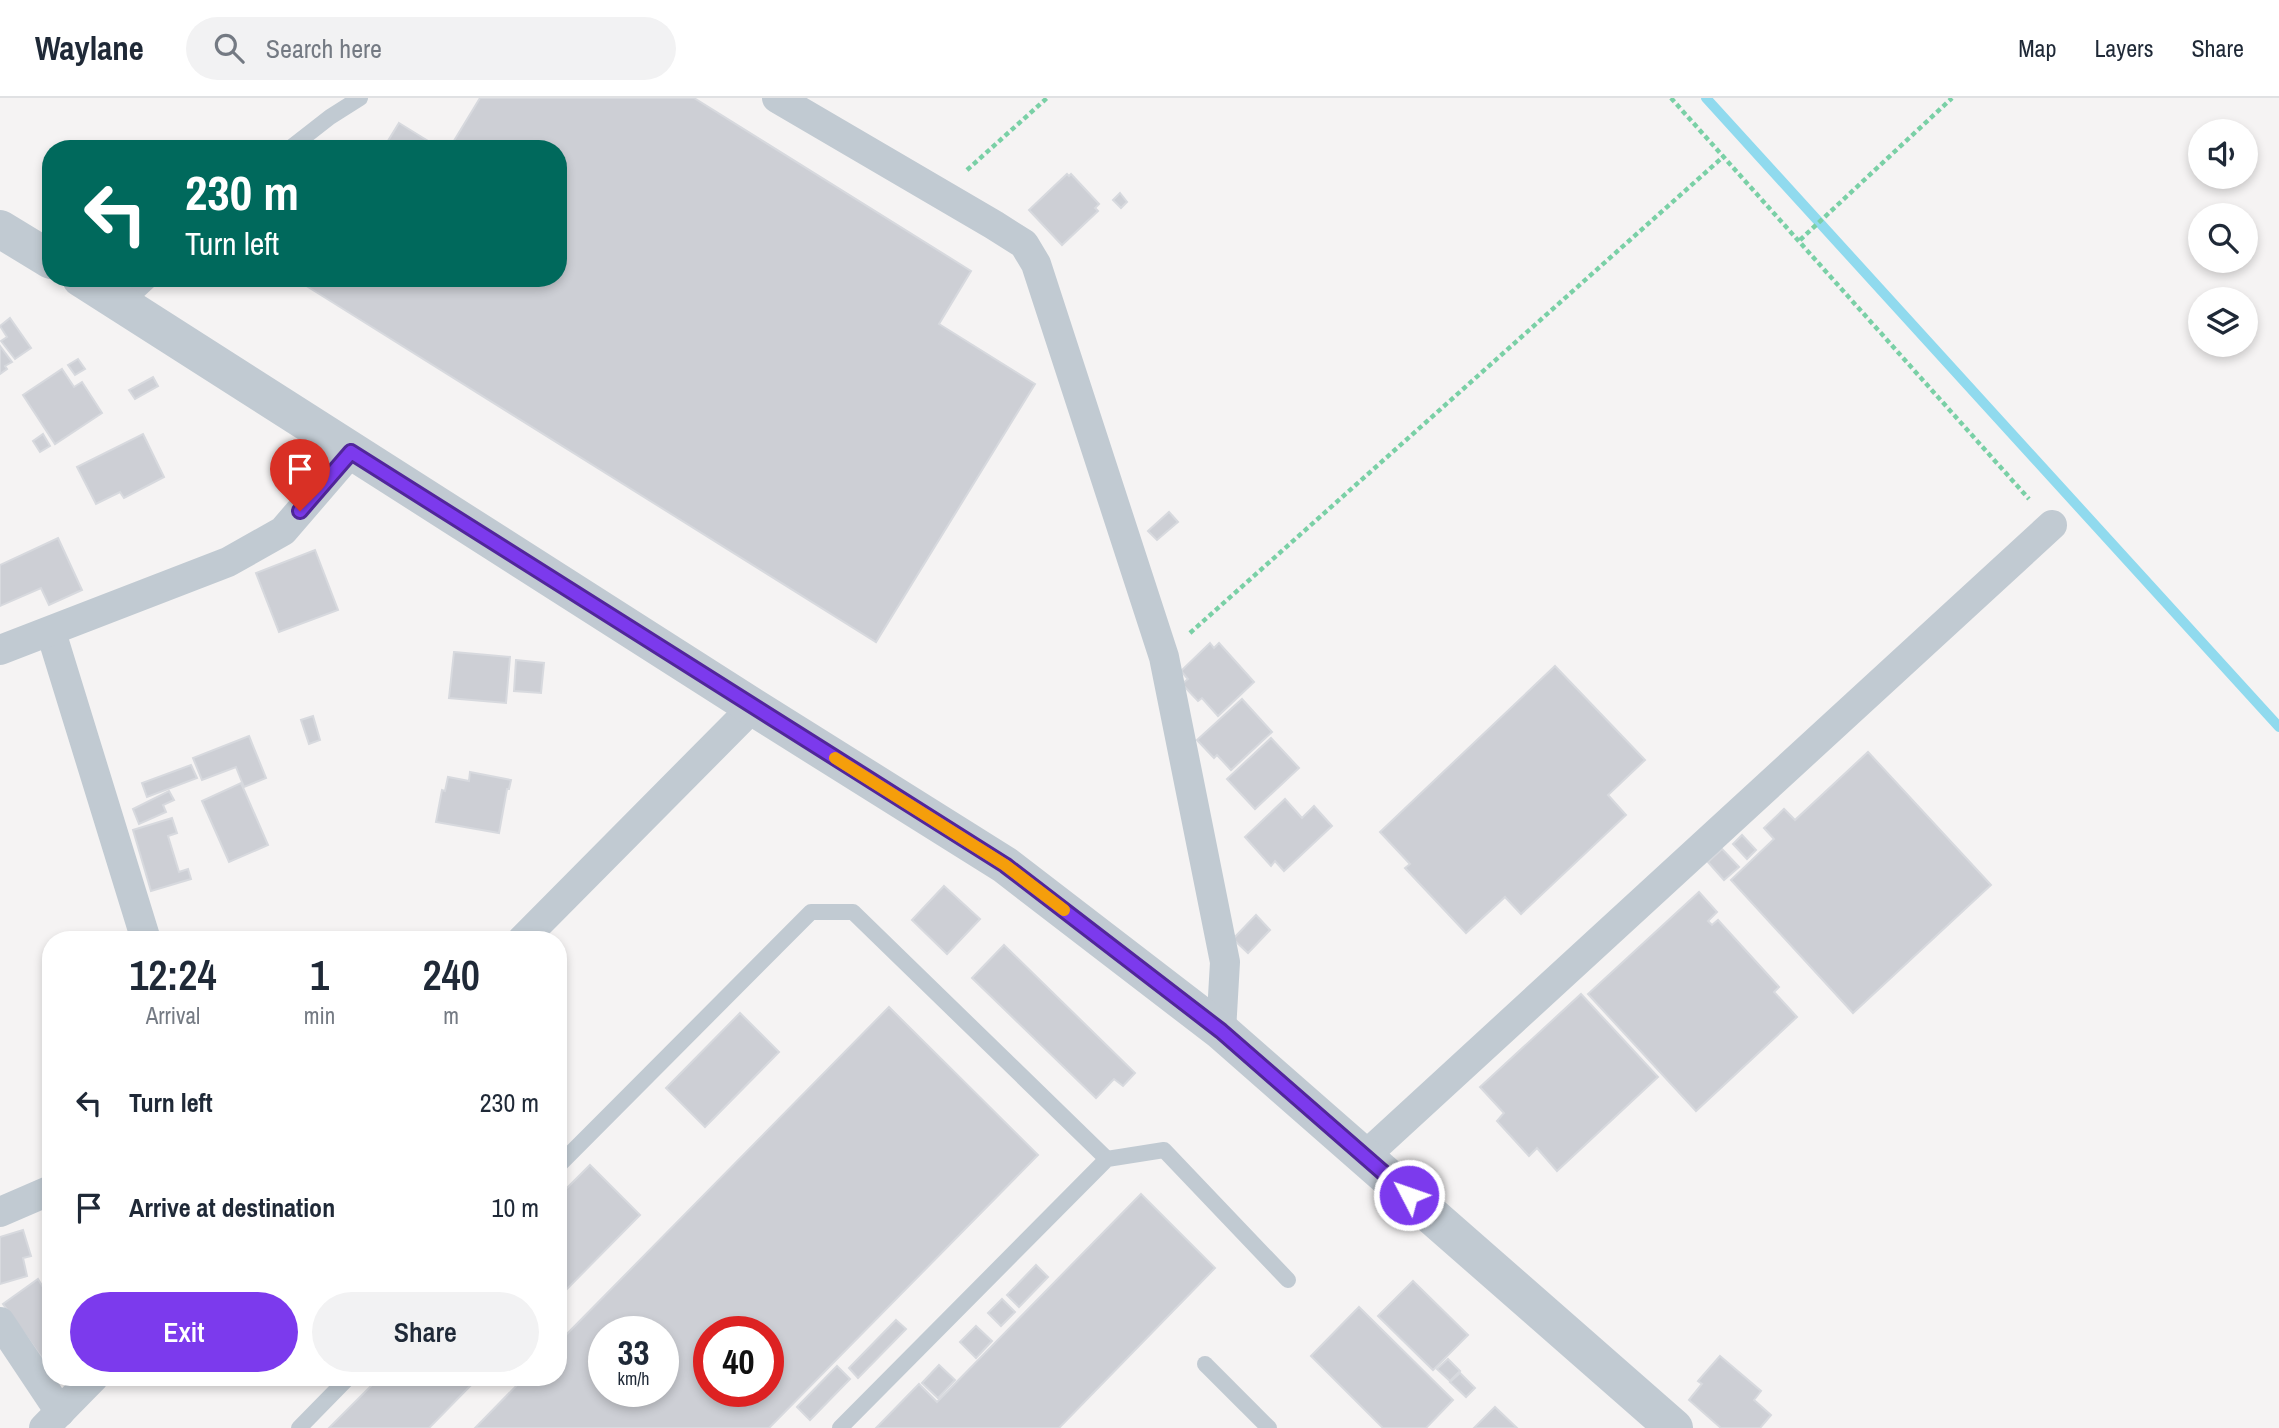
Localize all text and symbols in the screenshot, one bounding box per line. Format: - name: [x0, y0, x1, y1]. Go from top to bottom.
- search box: [186, 17, 676, 80]
- text: Waylane: [35, 26, 144, 70]
- icon: search: [210, 29, 248, 67]
- text: Search here: [266, 31, 382, 66]
- text: Map: [2018, 32, 2056, 64]
- text: Layers: [2094, 32, 2153, 64]
- text: Share: [2191, 32, 2244, 64]
- map controls: [2188, 119, 2258, 357]
- button: sound: [2188, 119, 2258, 189]
- text: 230 m: [185, 159, 299, 225]
- icon: left: [70, 168, 161, 259]
- button: search: [2188, 203, 2258, 273]
- text: Turn left: [185, 222, 279, 265]
- button: layers: [2188, 287, 2258, 357]
- pin: [270, 439, 330, 511]
- icon: arrive: [281, 450, 319, 488]
- text: 12:24: [129, 947, 217, 1003]
- text: 1: [310, 947, 329, 1003]
- text: 240: [422, 947, 480, 1003]
- text: Arrival: [146, 1000, 200, 1031]
- text: min: [304, 1000, 335, 1031]
- text: m: [443, 1000, 459, 1031]
- icon: left: [70, 1084, 108, 1122]
- text: Turn left: [129, 1085, 213, 1120]
- text: 230 m: [480, 1085, 539, 1120]
- position arrow: [1372, 1158, 1446, 1232]
- icon: arrive: [70, 1189, 108, 1227]
- text: Arrive at destination: [129, 1190, 335, 1225]
- text: 10 m: [492, 1190, 539, 1225]
- button: Exit: [70, 1292, 298, 1372]
- button: Share: [312, 1292, 539, 1372]
- speed limit sign: 40: [693, 1316, 784, 1407]
- text: 33: [618, 1329, 649, 1376]
- text: km/h: [618, 1366, 650, 1391]

